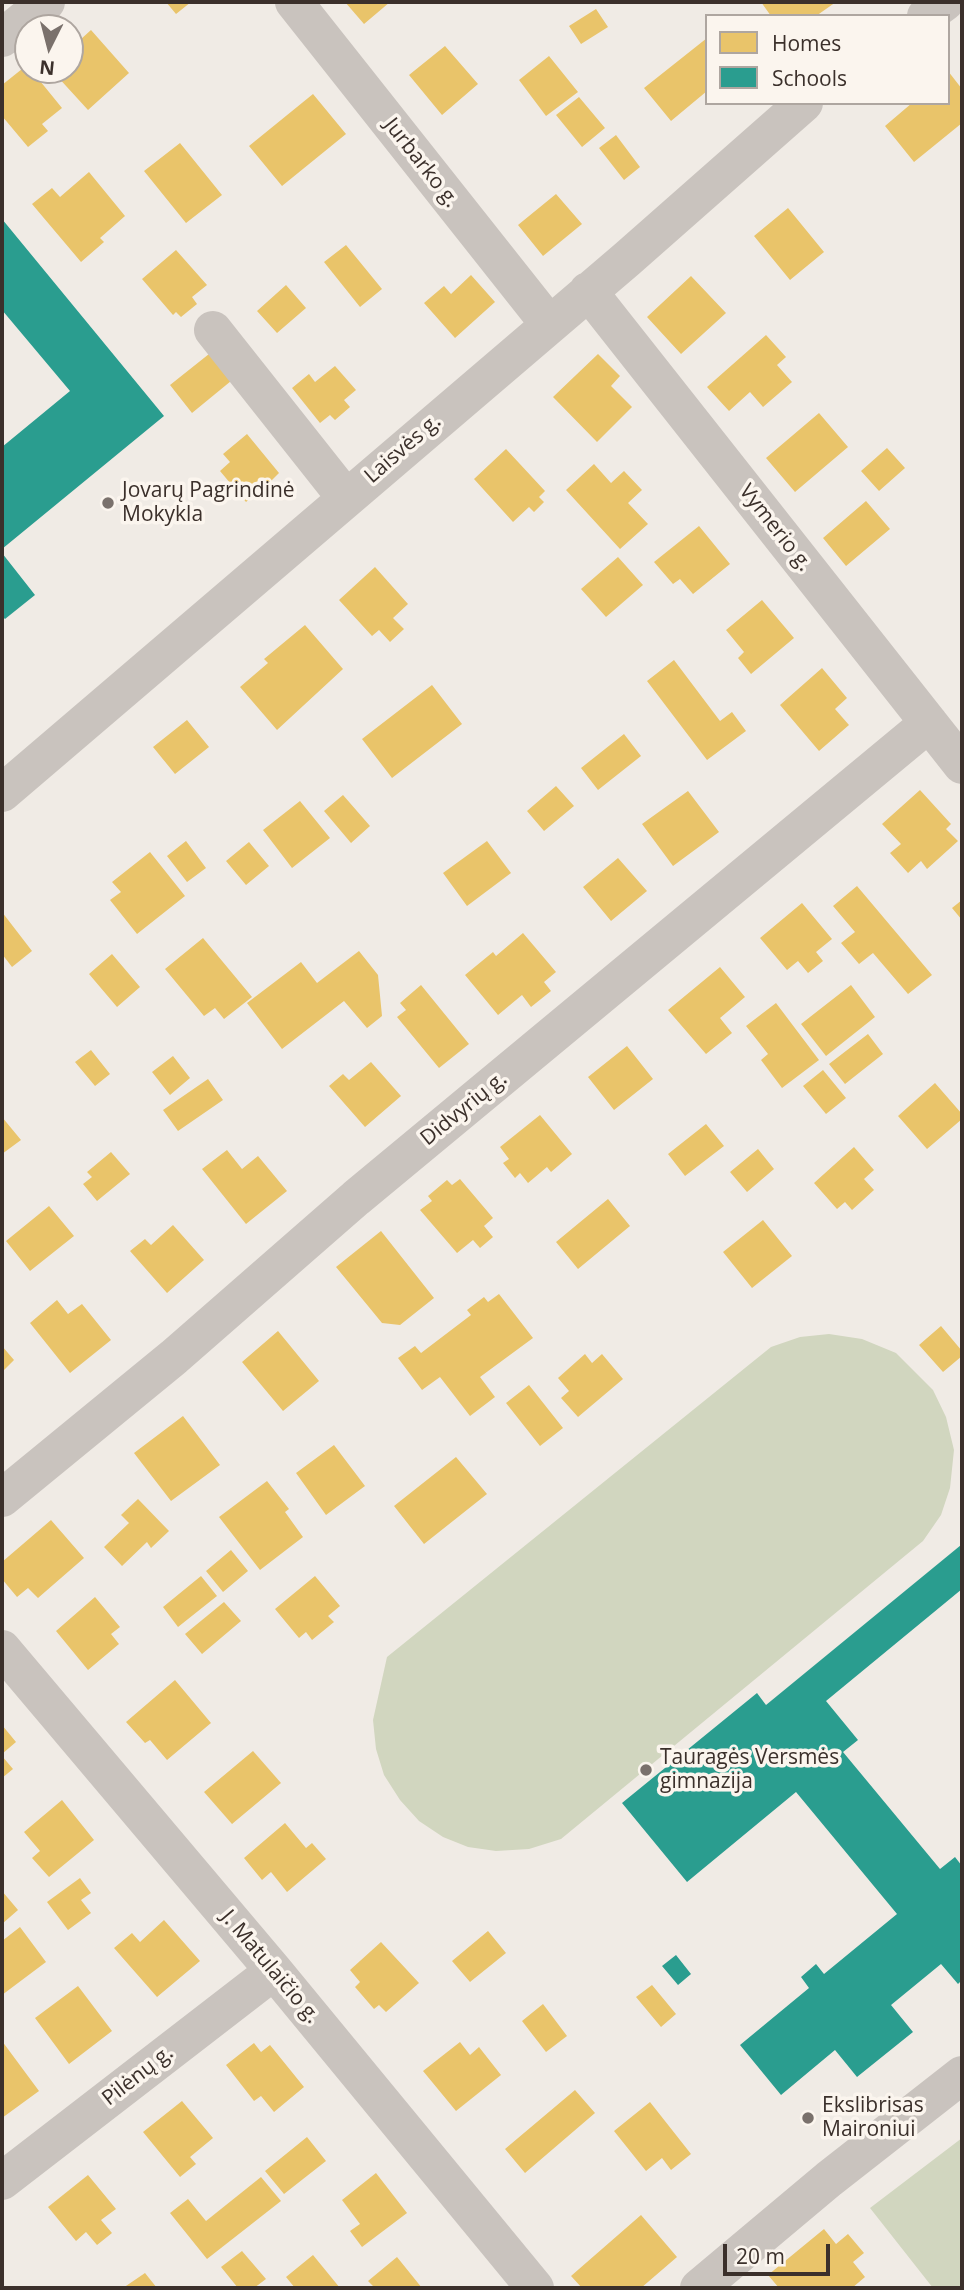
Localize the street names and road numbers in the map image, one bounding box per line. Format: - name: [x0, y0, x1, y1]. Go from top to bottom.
- street label: Jurbarko g.: [378, 113, 464, 213]
- street label: Laisvės g.: [360, 409, 446, 489]
- street label: Vymerio g.: [733, 480, 817, 576]
- street label: Didvyrių g.: [416, 1067, 512, 1151]
- street label: J. Matulaičio g.: [215, 1905, 325, 2029]
- street label: Pilėnų g.: [97, 2040, 179, 2112]

